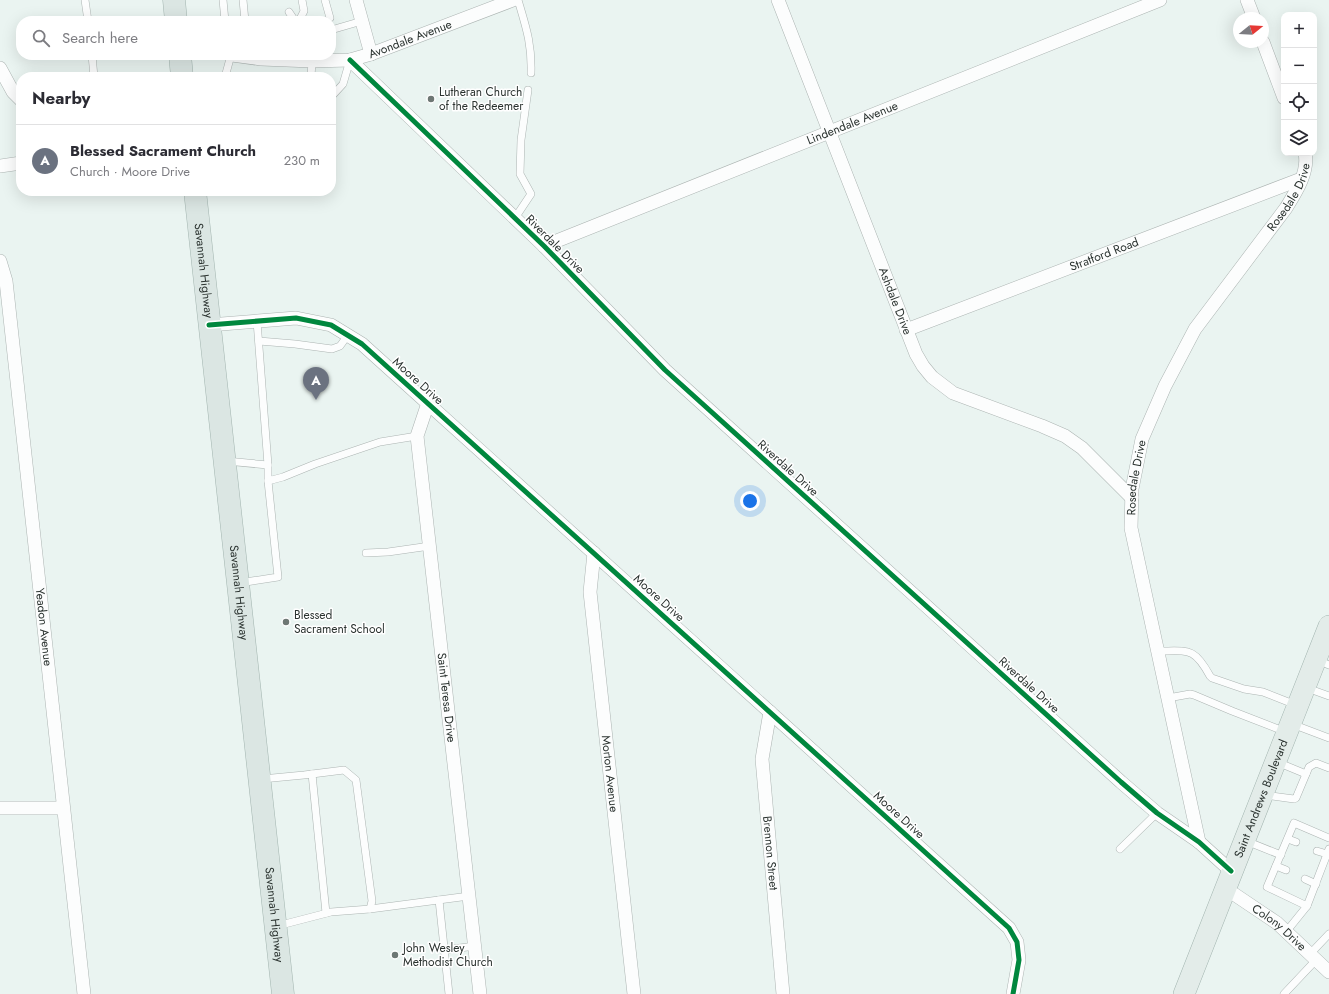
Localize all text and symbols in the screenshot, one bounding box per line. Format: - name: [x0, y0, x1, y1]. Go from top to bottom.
- north arrow: [1233, 12, 1269, 48]
- map controls: [1281, 12, 1317, 156]
- button: +: [1281, 12, 1317, 48]
- street label: Avondale Avenue: [366, 15, 454, 63]
- search box: [16, 16, 336, 60]
- icon: search: [30, 27, 52, 49]
- text: Search here: [62, 27, 138, 49]
- button: −: [1281, 48, 1317, 84]
- place label: Lutheran Church of the Redeemer: [439, 83, 524, 115]
- button: locate: [1281, 84, 1317, 120]
- text: Nearby: [32, 86, 90, 110]
- marker: Lutheran Church of the Redeemer: [426, 94, 436, 104]
- street label: Lindendale Avenue: [804, 97, 901, 149]
- button: layers: [1281, 120, 1317, 156]
- text: Blessed Sacrament Church: [70, 140, 256, 162]
- text: A: [40, 151, 50, 170]
- text: 230 m: [284, 151, 320, 170]
- text: Church · Moore Drive: [70, 162, 190, 181]
- street label: Rosedale Drive: [1263, 162, 1315, 235]
- street label: Riverdale Drive: [521, 210, 589, 278]
- street label: Savannah Highway: [190, 222, 218, 320]
- street label: Stratford Road: [1067, 233, 1141, 276]
- street label: Ashdale Drive: [874, 265, 917, 337]
- street label: Moore Drive: [388, 353, 448, 409]
- pin: A: [303, 367, 329, 400]
- street label: Riverdale Drive: [753, 436, 823, 500]
- street label: Rosedale Drive: [1122, 438, 1151, 516]
- your location: [740, 491, 760, 511]
- street label: Savannah Highway: [225, 544, 253, 642]
- street label: Moore Drive: [629, 570, 689, 626]
- street label: Yeadon Avenue: [31, 587, 57, 667]
- place label: Blessed Sacrament School: [294, 606, 385, 638]
- marker: Blessed Sacrament School: [281, 617, 291, 627]
- street label: Saint Teresa Drive: [433, 652, 461, 743]
- street label: Riverdale Drive: [994, 653, 1064, 717]
- street label: Morton Avenue: [597, 734, 623, 813]
- street label: Saint Andrews Boulevard: [1229, 737, 1293, 861]
- street label: Moore Drive: [869, 787, 929, 843]
- street label: Brennon Street: [758, 815, 783, 891]
- street label: Savannah Highway: [260, 866, 289, 964]
- street label: Colony Drive: [1248, 900, 1310, 955]
- place label: John Wesley Methodist Church: [401, 939, 493, 971]
- marker: John Wesley Methodist Church: [390, 950, 400, 960]

